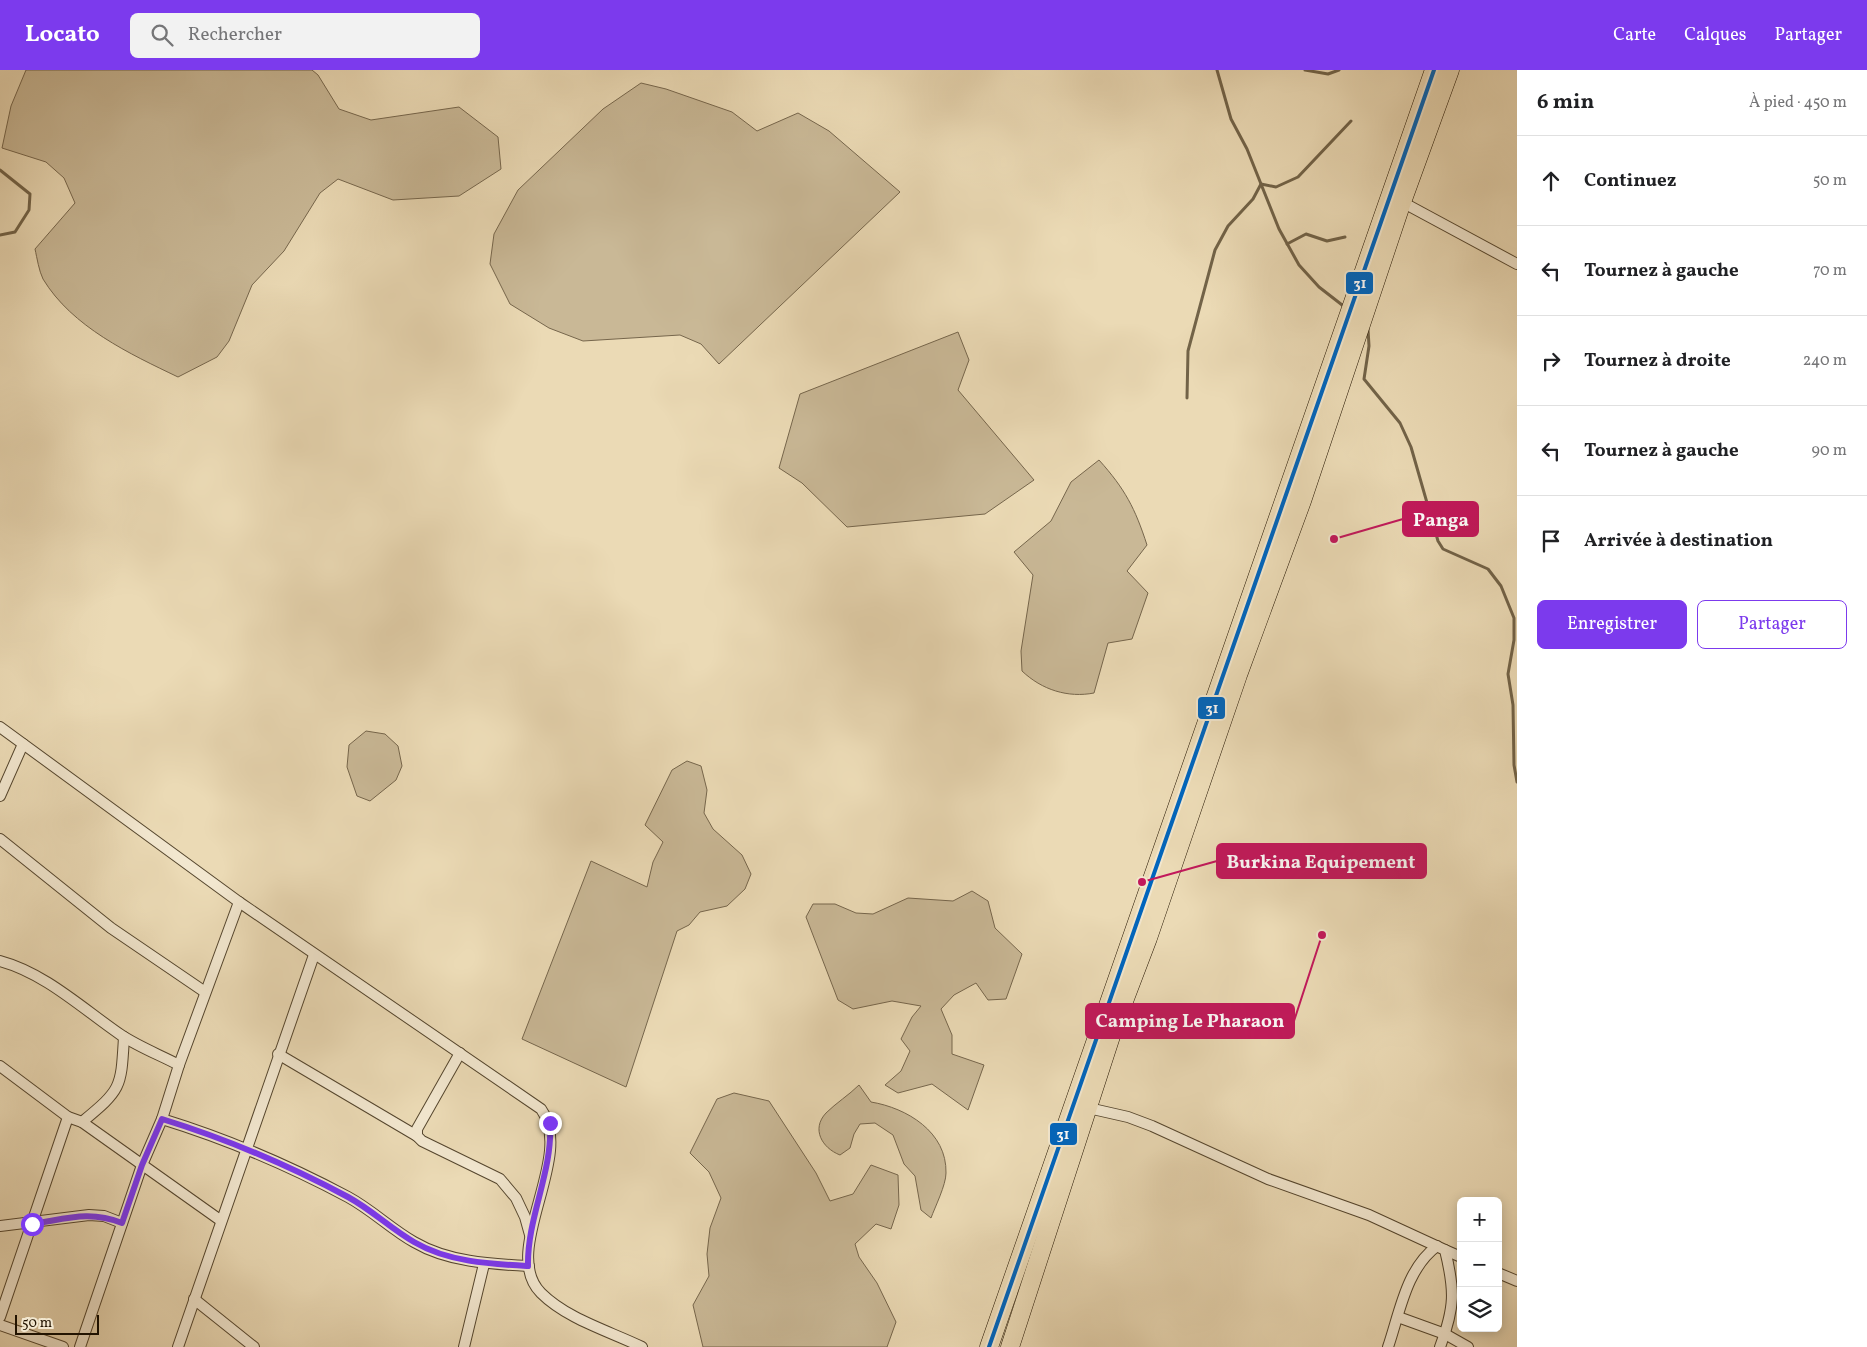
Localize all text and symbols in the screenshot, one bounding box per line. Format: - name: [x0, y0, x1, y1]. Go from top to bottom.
- search box: [130, 13, 480, 58]
- text: Locato: [25, 18, 100, 52]
- icon: search: [148, 21, 176, 49]
- text: Rechercher: [188, 22, 282, 48]
- text: Carte: [1613, 23, 1656, 48]
- text: Calques: [1684, 23, 1746, 48]
- text: Partager: [1774, 23, 1842, 48]
- text: 6 min: [1537, 88, 1594, 117]
- text: À pied · 450 m: [1749, 92, 1847, 114]
- icon: ahead: [1537, 167, 1565, 195]
- text: Continuez: [1584, 168, 1676, 194]
- text: 50 m: [1813, 170, 1847, 192]
- icon: left: [1537, 257, 1565, 285]
- text: Tournez à gauche: [1584, 258, 1739, 284]
- text: 70 m: [1813, 260, 1847, 282]
- line badge: 31: [1345, 271, 1374, 295]
- text: 31: [1354, 275, 1366, 294]
- icon: right: [1537, 347, 1565, 375]
- text: Tournez à droite: [1584, 348, 1731, 374]
- text: 240 m: [1803, 350, 1847, 372]
- icon: left: [1537, 437, 1565, 465]
- text: Tournez à gauche: [1584, 438, 1739, 464]
- text: 90 m: [1811, 440, 1847, 462]
- callout: Panga: [1403, 502, 1478, 536]
- text: Panga: [1413, 508, 1469, 534]
- icon: arrive: [1537, 527, 1565, 555]
- text: Arrivée à destination: [1584, 528, 1773, 554]
- button: Enregistrer: [1537, 600, 1687, 649]
- button: Partager: [1697, 600, 1847, 649]
- line badge: 31: [1197, 696, 1226, 720]
- text: 31: [1206, 700, 1218, 719]
- callout: Burkina Equipement: [1217, 844, 1426, 878]
- text: Burkina Equipement: [1227, 850, 1415, 876]
- callout: Camping Le Pharaon: [1086, 1004, 1294, 1038]
- text: Camping Le Pharaon: [1096, 1009, 1284, 1035]
- route end: [539, 1112, 562, 1135]
- line badge: 31: [1049, 1122, 1078, 1146]
- text: 31: [1057, 1126, 1069, 1145]
- map controls: [1457, 1197, 1502, 1332]
- button: +: [1457, 1197, 1502, 1242]
- route start: [21, 1213, 44, 1236]
- button: −: [1457, 1242, 1502, 1287]
- button: layers: [1457, 1287, 1502, 1332]
- scale bar: [15, 1312, 99, 1335]
- text: 50 m: [22, 1314, 52, 1333]

